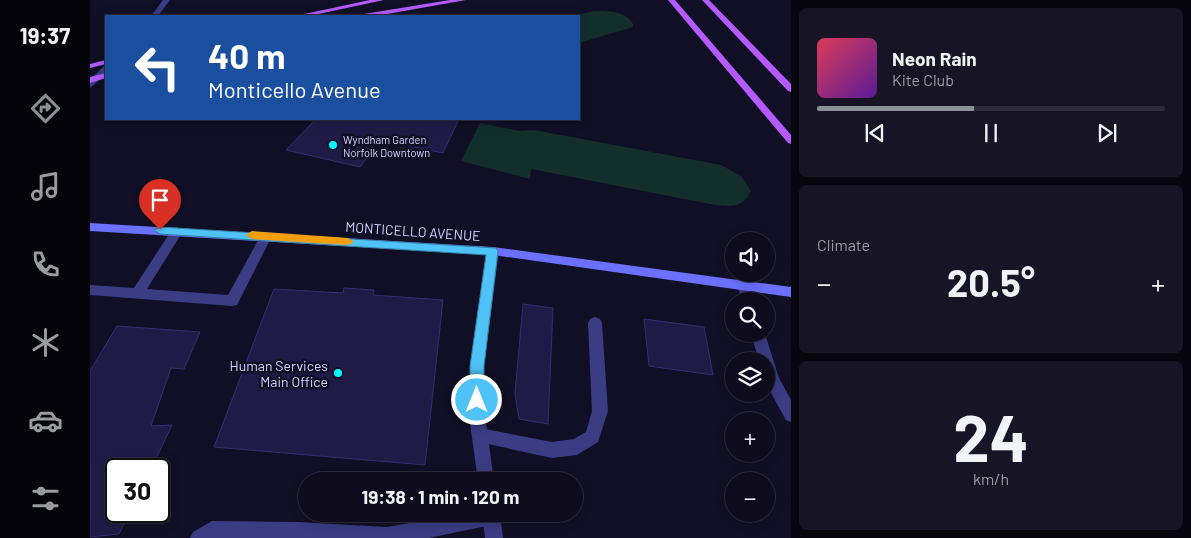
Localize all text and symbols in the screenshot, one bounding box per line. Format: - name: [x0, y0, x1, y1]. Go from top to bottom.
- text: 19:37: [20, 22, 70, 48]
- text: 40 m: [208, 34, 285, 76]
- icon: left: [125, 35, 190, 100]
- text: Neon Rain: [892, 47, 977, 70]
- text: Kite Club: [892, 70, 954, 89]
- text: Monticello Avenue: [208, 76, 381, 102]
- icon: directions: [28, 91, 63, 126]
- icon: previous: [861, 119, 889, 147]
- icon: pause: [977, 119, 1005, 147]
- icon: next: [1093, 119, 1121, 147]
- place label: Wyndham Garden Norfolk Downtown: [343, 133, 430, 159]
- marker: Wyndham Garden Norfolk Downtown: [327, 139, 339, 151]
- icon: music: [28, 169, 63, 204]
- pin: [139, 179, 181, 230]
- icon: arrive: [146, 186, 174, 214]
- street label: MONTICELLO AVENUE: [345, 218, 481, 244]
- map controls: [725, 232, 775, 522]
- button: sound: [725, 232, 775, 282]
- text: Climate: [817, 235, 870, 254]
- icon: phone: [28, 247, 63, 282]
- text: 20.5°: [947, 259, 1035, 305]
- text: −: [817, 266, 831, 300]
- text: +: [1151, 266, 1165, 300]
- button: search: [725, 292, 775, 342]
- icon: climate: [28, 325, 63, 360]
- button: layers: [725, 352, 775, 402]
- place label: Human Services Main Office: [230, 357, 328, 390]
- marker: Human Services Main Office: [332, 367, 344, 379]
- position arrow: [450, 373, 502, 425]
- text: 24: [953, 397, 1029, 475]
- icon: car: [28, 403, 63, 438]
- button: +: [725, 412, 775, 462]
- speed limit sign: 30: [105, 458, 170, 523]
- text: km/h: [973, 469, 1009, 488]
- button: −: [725, 472, 775, 522]
- icon: filters: [28, 481, 63, 516]
- text: 19:38 · 1 min · 120 m: [362, 485, 519, 508]

